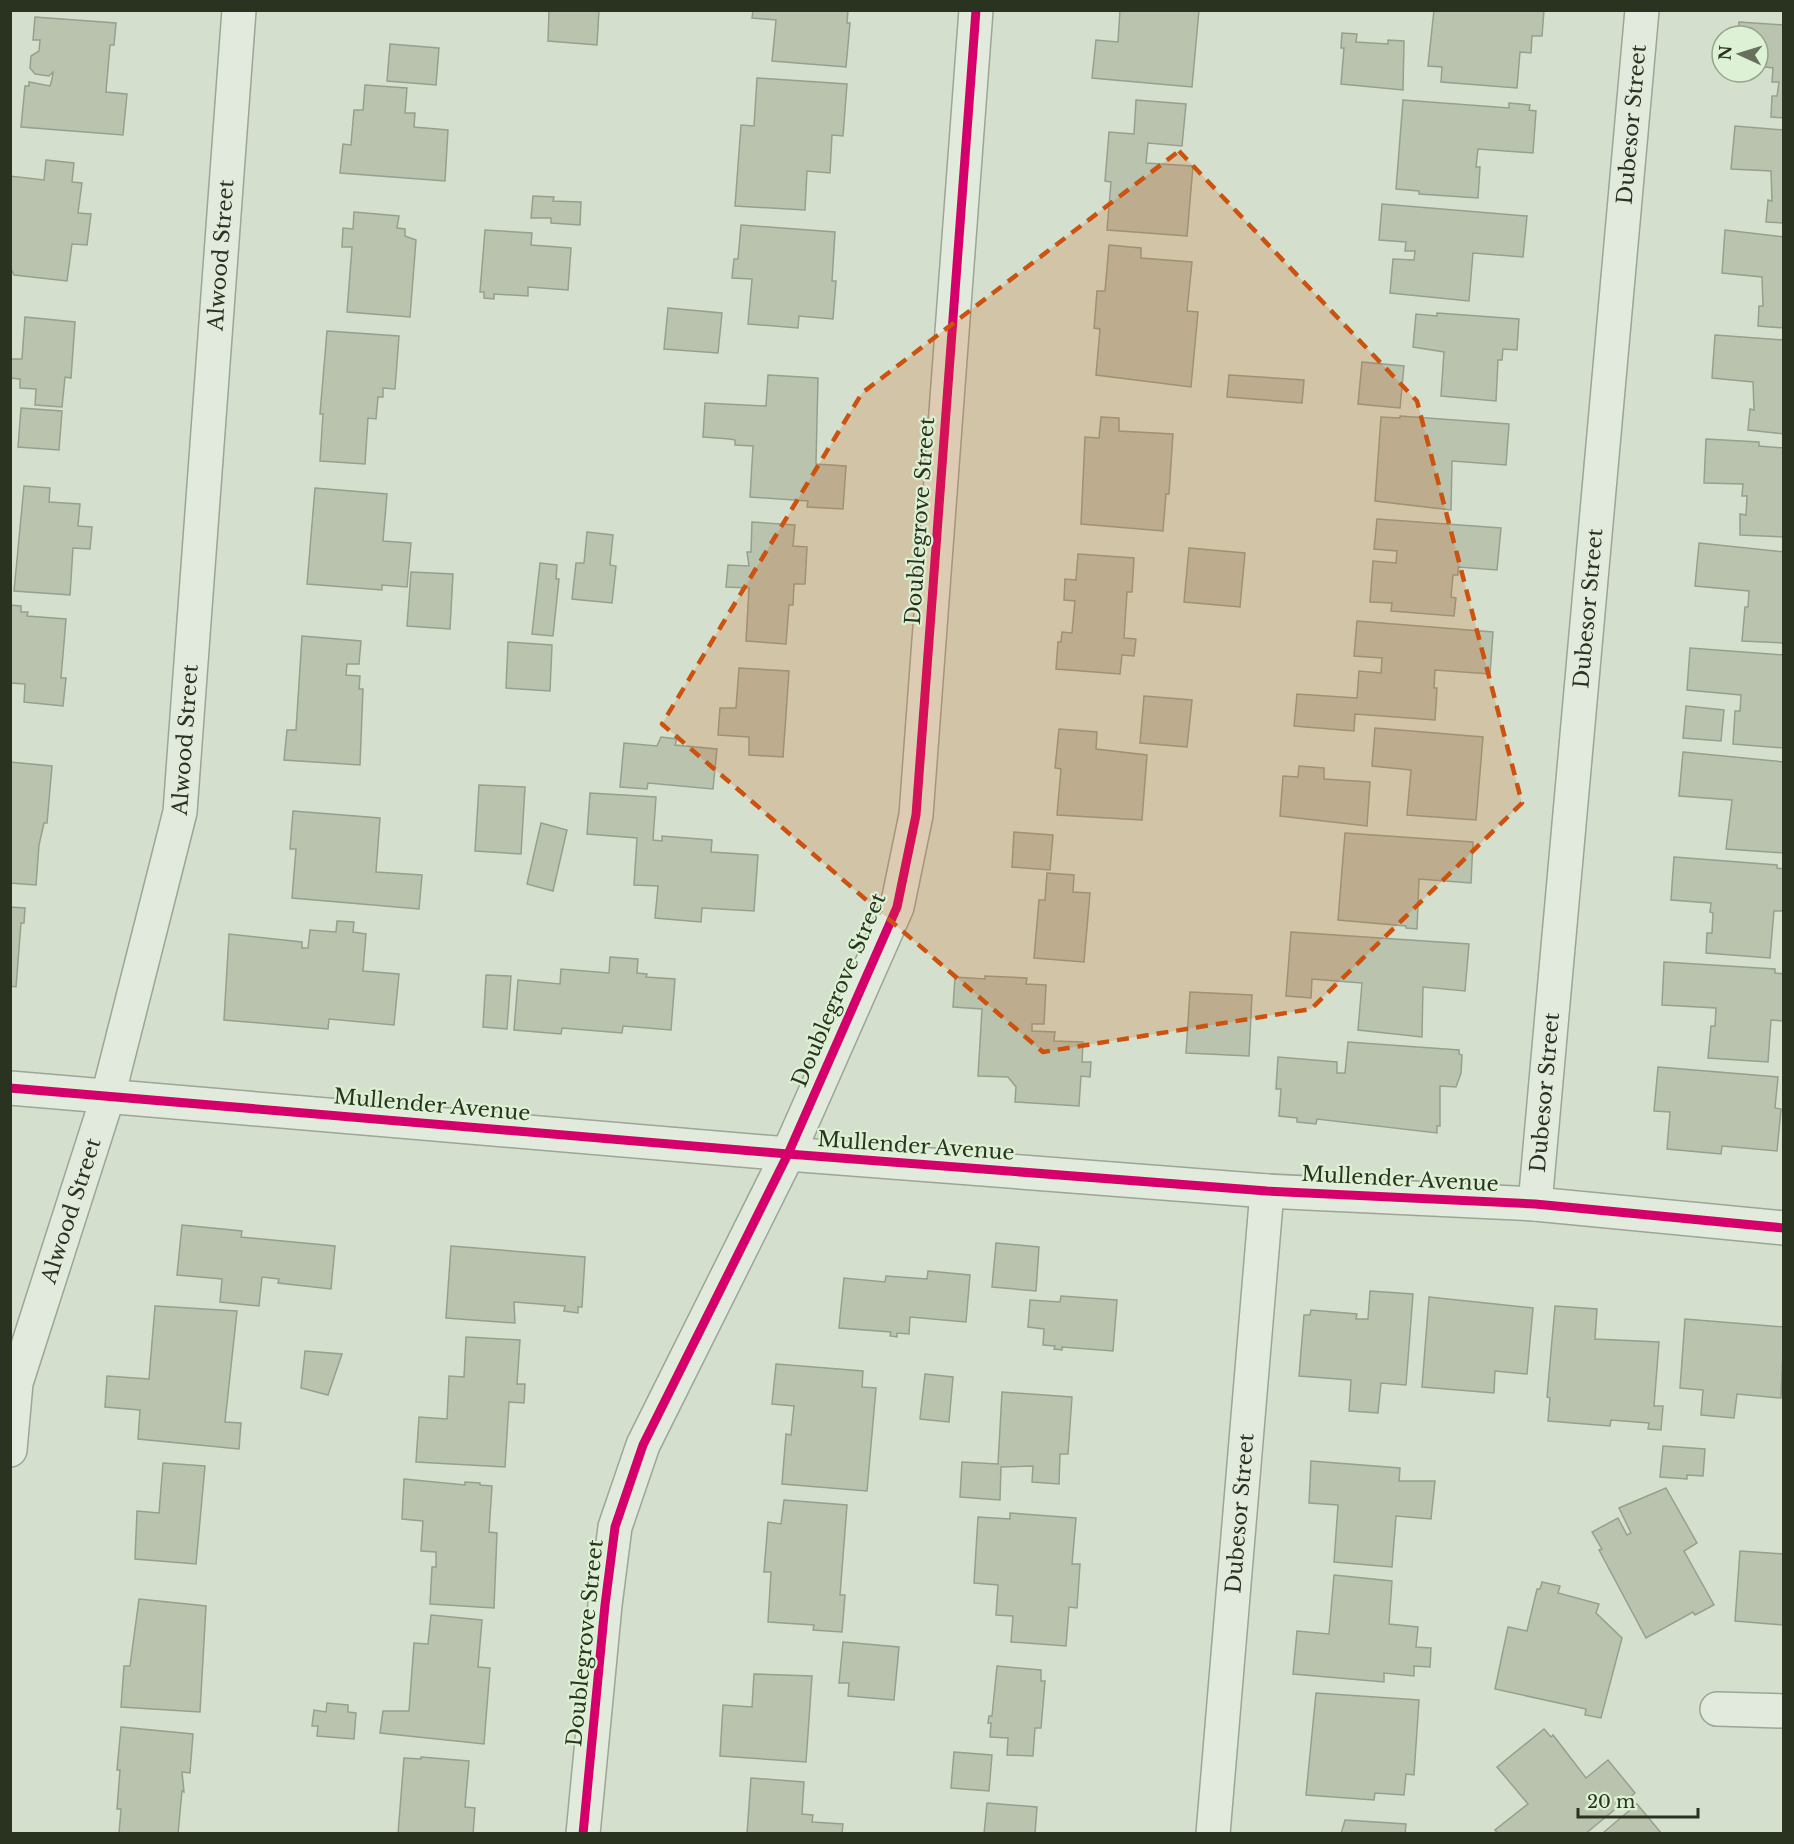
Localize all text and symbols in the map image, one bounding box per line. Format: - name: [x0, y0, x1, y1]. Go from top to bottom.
- north arrow: [1710, 24, 1770, 84]
- street label: Dubesor Street: [1612, 43, 1652, 205]
- text: N: [1715, 45, 1736, 61]
- street label: Alwood Street: [202, 179, 239, 333]
- street label: Doublegrove Street: [900, 416, 940, 626]
- street label: Dubesor Street: [1568, 527, 1608, 689]
- street label: Alwood Street: [167, 663, 204, 817]
- street label: Doublegrove Street: [786, 889, 892, 1091]
- street label: Dubesor Street: [1525, 1011, 1565, 1174]
- street label: Mullender Avenue: [332, 1083, 532, 1127]
- street label: Mullender Avenue: [817, 1126, 1015, 1166]
- street label: Alwood Street: [35, 1135, 107, 1288]
- street label: Mullender Avenue: [1301, 1161, 1499, 1197]
- street label: Dubesor Street: [1220, 1432, 1260, 1594]
- street label: Doublegrove Street: [561, 1538, 609, 1748]
- scale bar: [1578, 1781, 1698, 1819]
- text: 20 m: [1587, 1791, 1635, 1813]

